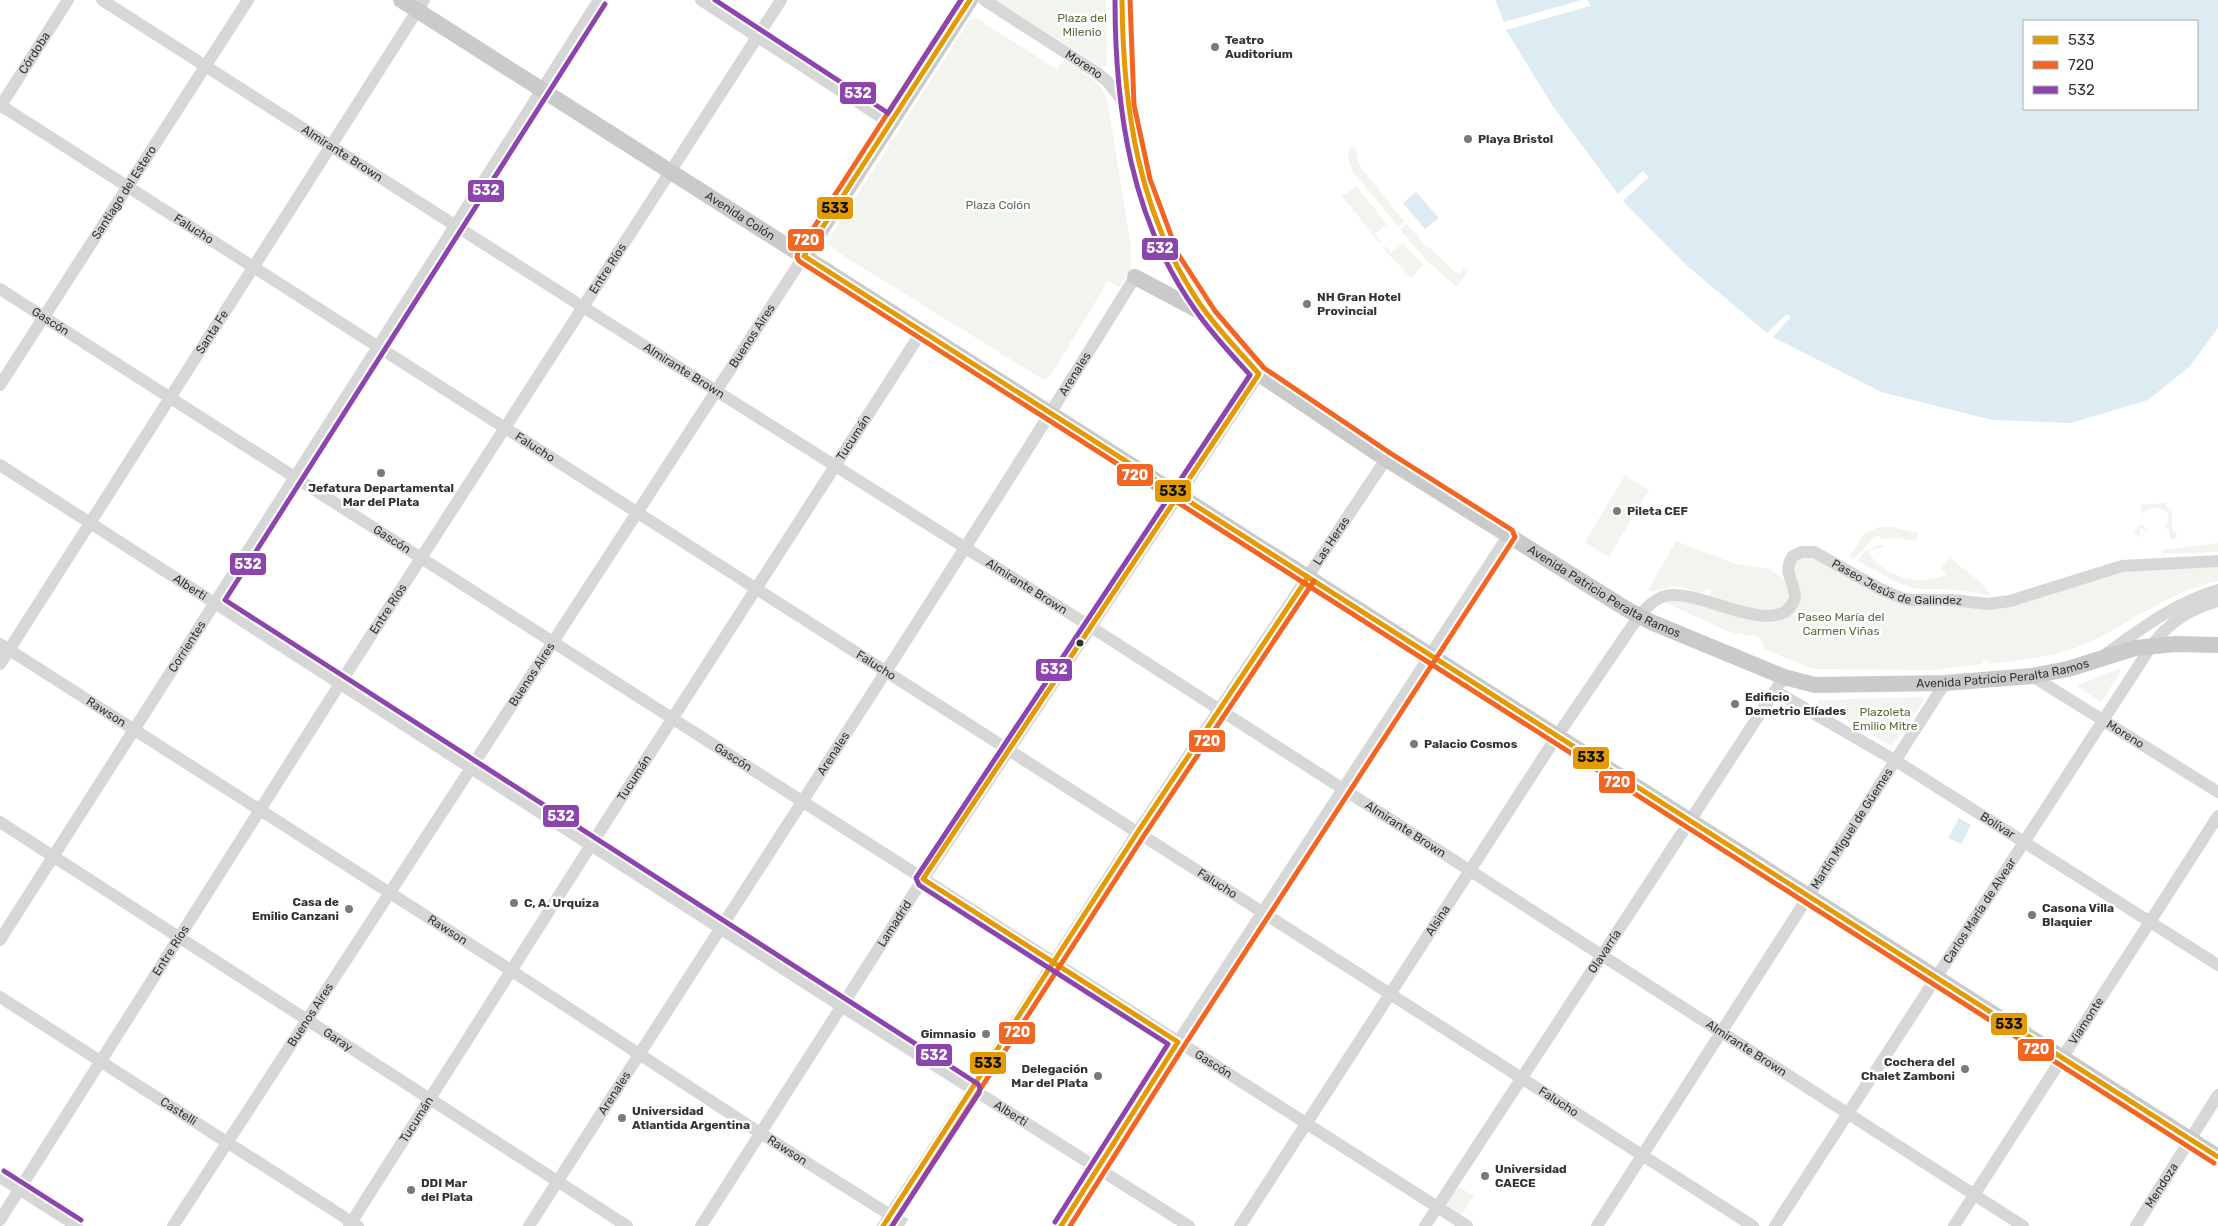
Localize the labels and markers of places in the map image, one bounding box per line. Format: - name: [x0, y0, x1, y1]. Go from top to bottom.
- place label: Teatro Auditorium: [1225, 33, 1293, 61]
- marker: Teatro Auditorium: [1209, 41, 1221, 53]
- place label: Playa Bristol: [1478, 132, 1553, 146]
- marker: Playa Bristol: [1462, 133, 1474, 145]
- place label: NH Gran Hotel Provincial: [1317, 290, 1401, 318]
- marker: NH Gran Hotel Provincial: [1301, 298, 1313, 310]
- marker: Jefatura Departamental Mar del Plata: [375, 467, 387, 479]
- place label: Jefatura Departamental Mar del Plata: [308, 481, 454, 509]
- place label: Pileta CEF: [1627, 504, 1688, 518]
- marker: Pileta CEF: [1611, 505, 1623, 517]
- unlabelled marker: [1075, 638, 1085, 648]
- place label: Edificio Demetrio Elíades: [1745, 690, 1847, 718]
- marker: Edificio Demetrio Elíades: [1729, 698, 1741, 710]
- place label: Palacio Cosmos: [1424, 737, 1518, 751]
- marker: Palacio Cosmos: [1408, 738, 1420, 750]
- place label: Casa de Emilio Canzani: [252, 895, 339, 923]
- place label: C, A. Urquiza: [524, 896, 599, 910]
- marker: C, A. Urquiza: [508, 897, 520, 909]
- place label: Casona Villa Blaquier: [2042, 901, 2114, 929]
- marker: Casa de Emilio Canzani: [343, 903, 355, 915]
- marker: Casona Villa Blaquier: [2026, 909, 2038, 921]
- place label: Gimnasio: [921, 1027, 976, 1041]
- marker: Gimnasio: [980, 1028, 992, 1040]
- place label: Cochera del Chalet Zamboni: [1861, 1055, 1955, 1083]
- place label: Delegación Mar del Plata: [1011, 1062, 1088, 1090]
- marker: Cochera del Chalet Zamboni: [1959, 1063, 1971, 1075]
- marker: Delegación Mar del Plata: [1092, 1070, 1104, 1082]
- place label: Universidad Atlantida Argentina: [632, 1104, 750, 1132]
- marker: Universidad Atlantida Argentina: [616, 1112, 628, 1124]
- place label: Universidad CAECE: [1495, 1162, 1567, 1190]
- marker: Universidad CAECE: [1479, 1170, 1491, 1182]
- place label: DDI Mar del Plata: [421, 1176, 473, 1204]
- marker: DDI Mar del Plata: [405, 1184, 417, 1196]

